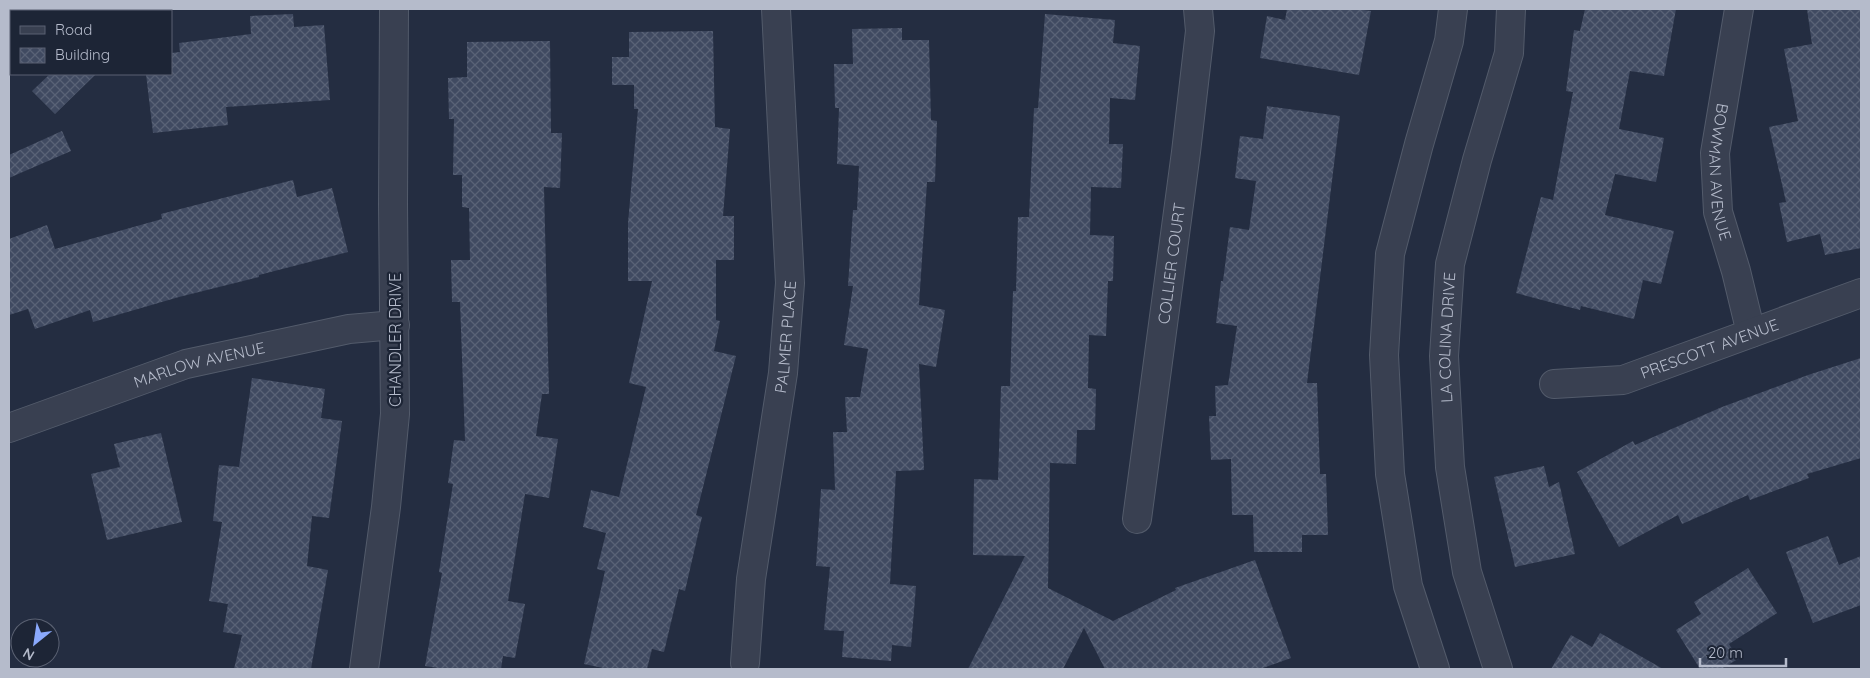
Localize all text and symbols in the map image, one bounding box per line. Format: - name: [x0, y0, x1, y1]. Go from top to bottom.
- legend: [10, 10, 172, 75]
- text: Road: [55, 20, 92, 39]
- text: Building: [55, 45, 110, 64]
- street label: BOWMAN AVENUE: [1705, 102, 1736, 243]
- street label: COLLIER COURT: [1153, 201, 1189, 325]
- street label: LA COLINA DRIVE: [1434, 271, 1459, 403]
- street label: CHANDLER DRIVE: [385, 273, 405, 407]
- street label: PALMER PLACE: [770, 280, 800, 395]
- street label: PRESCOTT AVENUE: [1637, 314, 1781, 383]
- street label: MARLOW AVENUE: [131, 337, 267, 392]
- north arrow: [10, 618, 60, 668]
- scale bar: [1700, 636, 1786, 668]
- text: 20 m: [1708, 643, 1743, 662]
- text: N: [20, 644, 37, 665]

